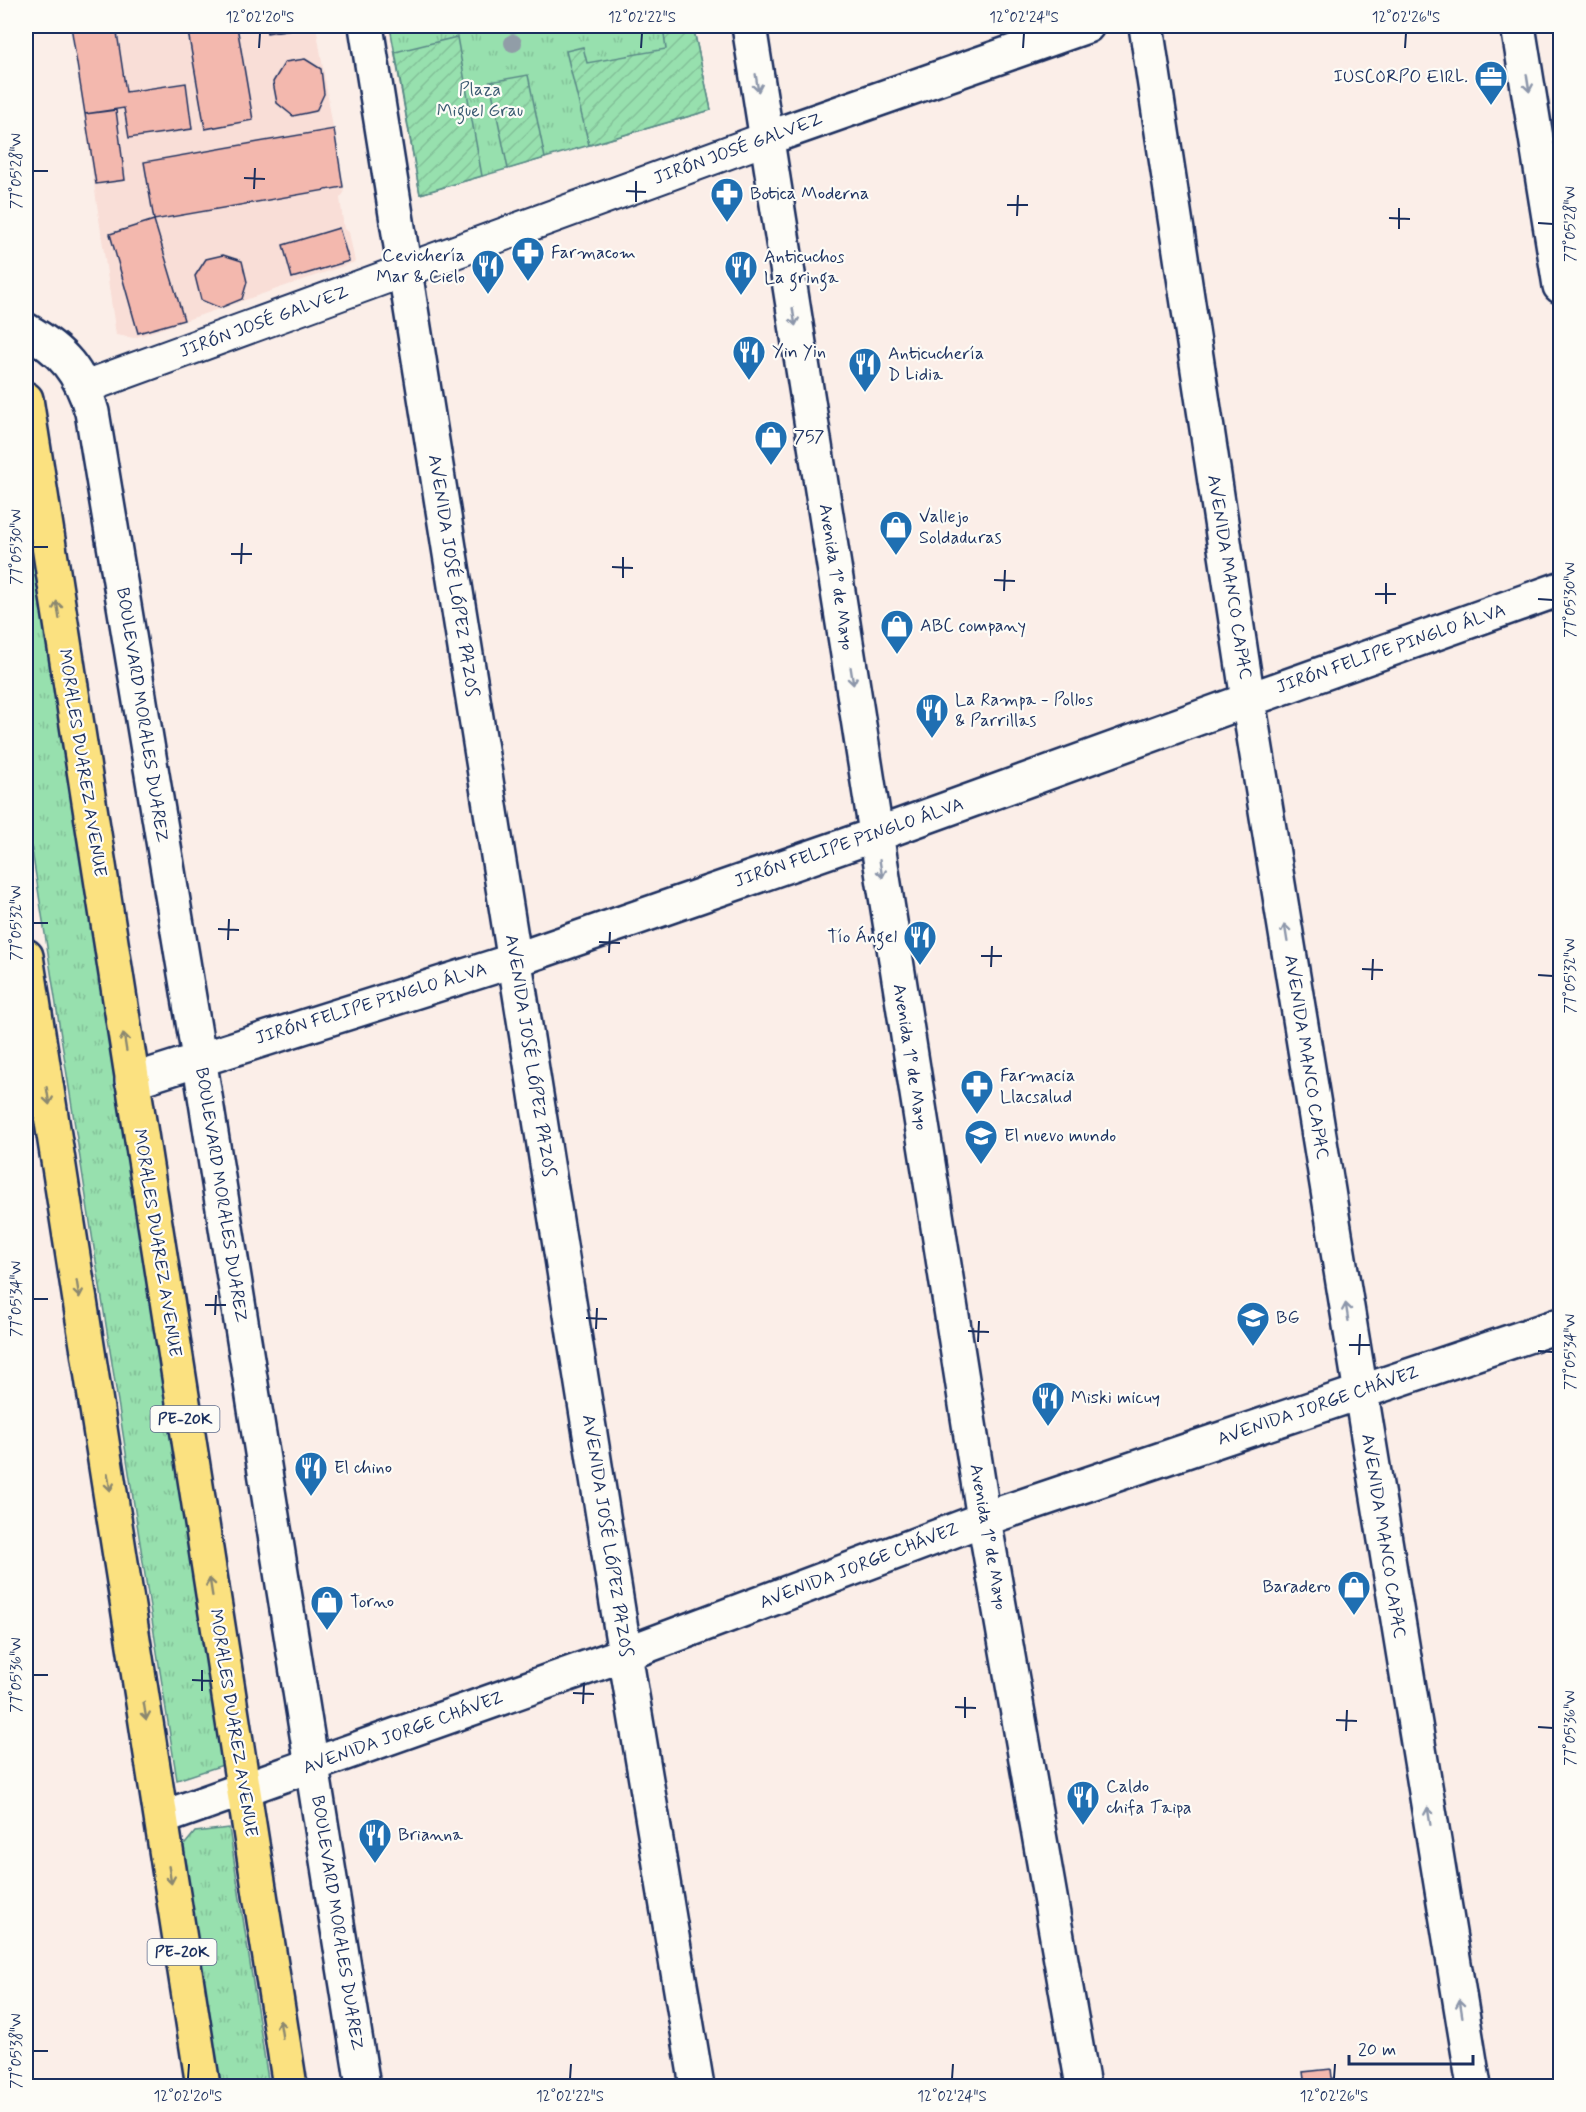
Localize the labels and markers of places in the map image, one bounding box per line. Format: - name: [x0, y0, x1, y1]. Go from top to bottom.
- office icon: IUSCORPO EIRL.: [1473, 59, 1509, 106]
- place label: IUSCORPO EIRL.: [1334, 65, 1468, 89]
- pharmacy icon: Botica Moderna: [709, 176, 745, 223]
- place label: Botica Moderna: [750, 182, 869, 206]
- pharmacy icon: Farmacom: [510, 235, 546, 282]
- place label: Farmacom: [551, 241, 636, 265]
- place label: Cevichería Mar & Cielo: [376, 244, 465, 289]
- place label: Anticuchos La gringa: [764, 245, 844, 292]
- restaurant icon: Cevichería Mar & Cielo: [470, 248, 506, 295]
- restaurant icon: Anticuchos La gringa: [723, 249, 759, 296]
- restaurant icon: Yin Yin: [731, 334, 767, 381]
- place label: Yin Yin: [772, 340, 826, 364]
- place label: Anticuchería D Lidia: [888, 342, 984, 387]
- restaurant icon: Anticuchería D Lidia: [847, 346, 883, 393]
- shop icon: 757: [753, 419, 789, 466]
- place label: 757: [794, 425, 825, 449]
- place label: Vallejo Soldaduras: [919, 505, 1002, 550]
- shop icon: Vallejo Soldaduras: [878, 509, 914, 556]
- shop icon: ABC company: [879, 608, 915, 655]
- place label: ABC company: [920, 614, 1026, 638]
- place label: La Rampa - Pollos & Parrillas: [955, 688, 1093, 733]
- restaurant icon: La Rampa - Pollos & Parrillas: [914, 692, 950, 739]
- restaurant icon: Tío Ángel: [902, 919, 938, 966]
- place label: Tío Ángel: [827, 925, 897, 951]
- place label: Farmacia Llacsalud: [1000, 1064, 1075, 1109]
- pharmacy icon: Farmacia Llacsalud: [959, 1068, 995, 1115]
- school or university icon: El nuevo mundo: [963, 1118, 999, 1165]
- place label: El nuevo mundo: [1004, 1124, 1116, 1148]
- school or university icon: BG: [1235, 1300, 1271, 1347]
- place label: BG: [1276, 1306, 1299, 1330]
- restaurant icon: Miski micuy: [1030, 1380, 1066, 1427]
- place label: Miski micuy: [1071, 1386, 1160, 1410]
- restaurant icon: El chino: [293, 1450, 329, 1497]
- place label: El chino: [334, 1456, 392, 1480]
- shop icon: Baradero: [1336, 1569, 1372, 1616]
- place label: Baradero: [1262, 1575, 1331, 1599]
- shop icon: Torno: [309, 1584, 345, 1631]
- place label: Torno: [350, 1590, 394, 1614]
- place label: Caldo chifa Taipa: [1106, 1775, 1191, 1820]
- restaurant icon: Caldo chifa Taipa: [1065, 1779, 1101, 1826]
- restaurant icon: Brianna: [357, 1817, 393, 1864]
- place label: Brianna: [398, 1823, 463, 1847]

